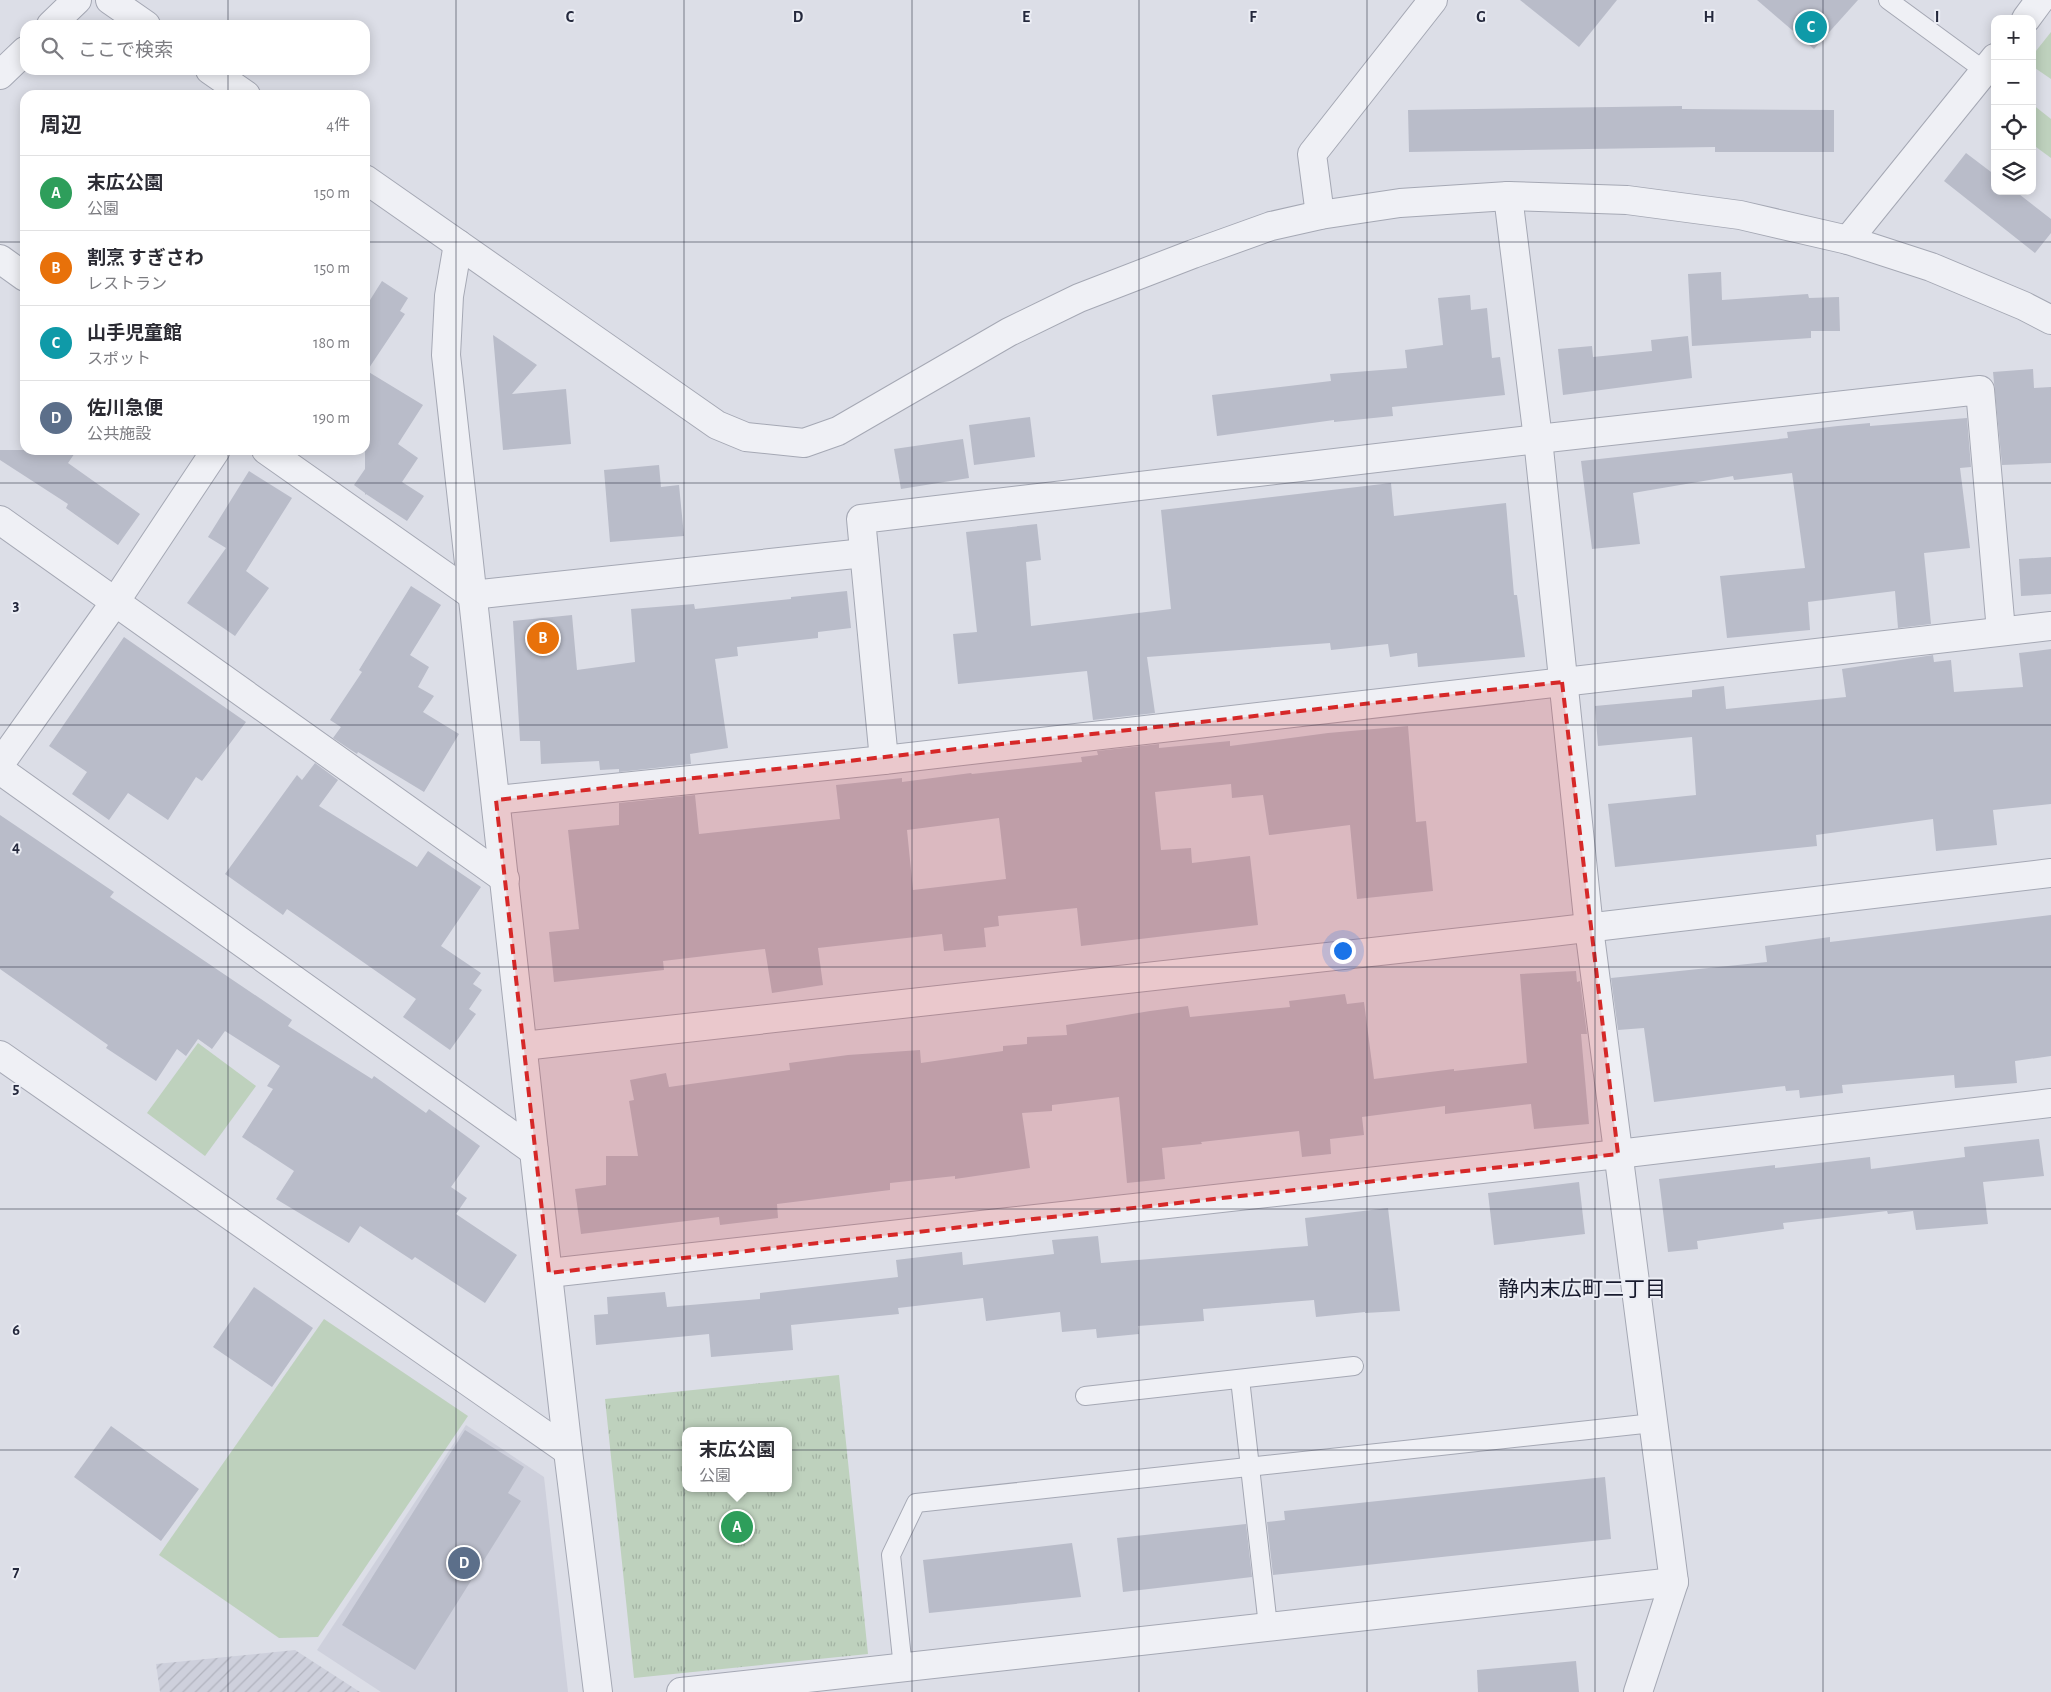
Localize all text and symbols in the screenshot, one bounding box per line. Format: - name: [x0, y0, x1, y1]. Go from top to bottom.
- pin: C: [1795, 8, 1827, 46]
- text: C: [566, 9, 575, 25]
- text: D: [793, 9, 804, 25]
- text: E: [1022, 9, 1030, 25]
- text: F: [1249, 9, 1257, 25]
- text: G: [1476, 9, 1486, 25]
- text: H: [1703, 9, 1715, 25]
- text: I: [1935, 9, 1939, 25]
- map controls: [1991, 15, 2036, 195]
- button: +: [1991, 15, 2036, 60]
- search box: [20, 20, 370, 75]
- icon: search: [38, 34, 66, 62]
- text: ここで検索: [78, 41, 173, 60]
- button: −: [1991, 60, 2036, 105]
- button: locate: [1991, 105, 2036, 150]
- text: 周辺: [40, 115, 82, 136]
- text: 4件: [326, 117, 350, 133]
- button: layers: [1991, 150, 2036, 195]
- text: 末広公園: [87, 174, 163, 193]
- text: A: [51, 185, 61, 201]
- text: 150 m: [314, 185, 350, 201]
- text: 公園: [87, 201, 119, 217]
- text: 割烹 すぎさわ: [87, 249, 204, 268]
- text: B: [51, 260, 61, 276]
- text: 150 m: [314, 260, 350, 276]
- text: レストラン: [87, 276, 167, 292]
- text: 山手児童館: [87, 324, 182, 343]
- text: C: [52, 335, 60, 351]
- text: 180 m: [313, 335, 350, 351]
- text: スポット: [87, 351, 151, 367]
- text: 佐川急便: [87, 399, 163, 418]
- text: D: [51, 410, 61, 426]
- text: 190 m: [313, 410, 350, 426]
- text: 公共施設: [87, 426, 151, 442]
- text: 3: [13, 597, 20, 613]
- pin: B: [527, 619, 559, 657]
- text: 4: [12, 839, 20, 855]
- your location: [1330, 938, 1356, 964]
- text: 5: [13, 1080, 20, 1096]
- district label: 静内末広町二丁目: [1498, 1278, 1666, 1300]
- text: 6: [12, 1322, 20, 1338]
- popup: [682, 1427, 792, 1492]
- text: 末広公園: [699, 1441, 775, 1460]
- text: 公園: [699, 1468, 731, 1484]
- pin: A: [721, 1508, 753, 1546]
- pin: D: [448, 1544, 480, 1582]
- text: 7: [13, 1564, 20, 1580]

